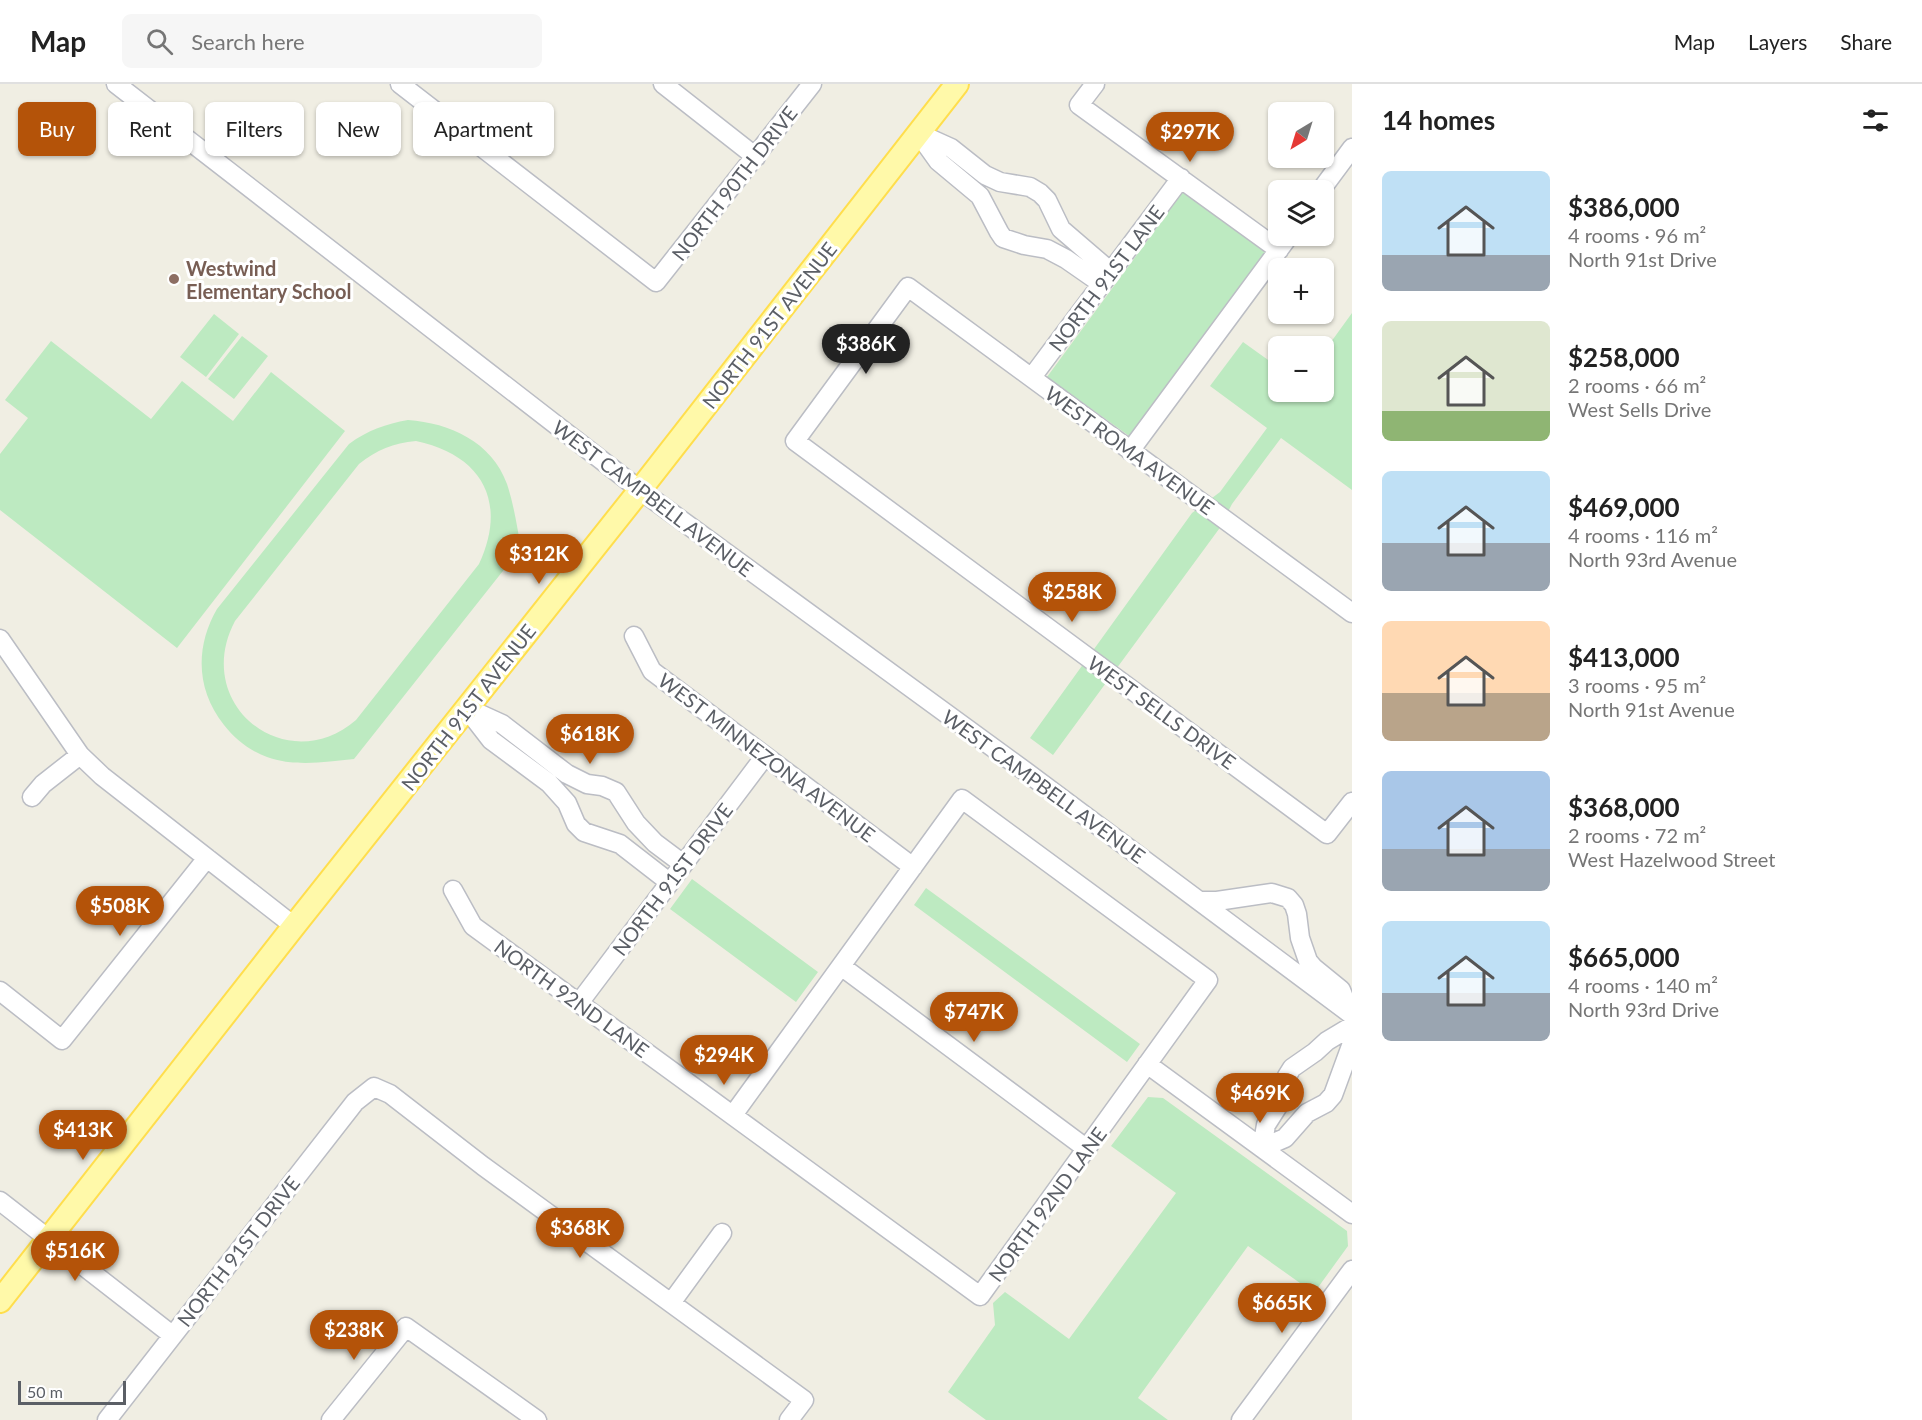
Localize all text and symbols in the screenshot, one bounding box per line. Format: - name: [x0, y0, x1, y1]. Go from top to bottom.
- search box: [122, 14, 542, 68]
- text: Map: [30, 24, 86, 58]
- icon: search: [143, 25, 176, 58]
- text: Search here: [191, 28, 305, 55]
- text: Map: [1674, 29, 1715, 54]
- text: Layers: [1748, 29, 1807, 54]
- text: Share: [1840, 29, 1892, 54]
- street label: NORTH 90TH DRIVE: [666, 101, 802, 265]
- chip: Buy: [18, 102, 96, 156]
- chip: Rent: [108, 102, 193, 156]
- chip: Filters: [205, 102, 304, 156]
- chip: New: [316, 102, 401, 156]
- chip: Apartment: [413, 102, 554, 156]
- north arrow: [1268, 102, 1334, 168]
- map controls: [1268, 102, 1334, 402]
- text: 14 homes: [1382, 104, 1495, 136]
- icon: filters: [1859, 104, 1892, 137]
- pin: $297K: [1148, 112, 1232, 163]
- text: $297K: [1160, 119, 1220, 143]
- button: layers: [1268, 180, 1334, 246]
- text: $386,000: [1568, 191, 1680, 223]
- icon: home: [1430, 195, 1502, 267]
- street label: NORTH 91ST LANE: [1043, 200, 1169, 356]
- text: 4 rooms · 96 m²: [1568, 223, 1706, 247]
- street label: NORTH 91ST AVENUE: [697, 237, 841, 413]
- text: North 91st Drive: [1568, 247, 1717, 271]
- place label: Westwind Elementary School: [186, 256, 351, 303]
- button: +: [1268, 258, 1334, 324]
- marker: Westwind Elementary School: [167, 272, 181, 286]
- pin: $386K: [824, 324, 908, 375]
- text: $386K: [836, 331, 896, 355]
- button: −: [1268, 336, 1334, 402]
- text: $258,000: [1568, 341, 1680, 373]
- icon: home: [1430, 345, 1502, 417]
- text: 2 rooms · 66 m²: [1568, 373, 1706, 397]
- street label: WEST ROMA AVENUE: [1041, 381, 1219, 519]
- text: West Sells Drive: [1568, 397, 1711, 421]
- street label: WEST CAMPBELL AVENUE: [548, 415, 758, 581]
- text: $469,000: [1568, 491, 1680, 523]
- icon: home: [1430, 495, 1502, 567]
- text: 4 rooms · 116 m²: [1568, 523, 1718, 547]
- pin: $312K: [497, 534, 581, 585]
- text: $312K: [509, 541, 569, 565]
- text: North 93rd Avenue: [1568, 547, 1737, 571]
- pin: $258K: [1030, 572, 1114, 623]
- text: $258K: [1042, 579, 1102, 603]
- street label: NORTH 91ST AVENUE: [396, 619, 540, 795]
- text: $413,000: [1568, 641, 1680, 673]
- icon: home: [1430, 645, 1502, 717]
- street label: WEST SELLS DRIVE: [1083, 650, 1241, 774]
- street label: WEST MINNEZONA AVENUE: [654, 668, 880, 846]
- text: 3 rooms · 95 m²: [1568, 673, 1706, 697]
- text: North 91st Avenue: [1568, 697, 1735, 721]
- street label: WEST CAMPBELL AVENUE: [938, 704, 1150, 868]
- pin: $618K: [548, 714, 632, 765]
- text: $618K: [560, 721, 620, 745]
- text: $368,000: [1568, 791, 1680, 823]
- icon: home: [1430, 795, 1502, 867]
- street label: NORTH 91ST DRIVE: [607, 798, 737, 960]
- text: 2 rooms · 72 m²: [1568, 823, 1706, 847]
- text: West Hazelwood Street: [1568, 847, 1775, 871]
- pin: $508K: [78, 886, 162, 937]
- text: $508K: [90, 893, 150, 917]
- street label: NORTH 92ND LANE: [490, 934, 654, 1062]
- text: $665,000: [1568, 941, 1680, 973]
- icon: home: [1430, 945, 1502, 1017]
- text: 4 rooms · 140 m²: [1568, 973, 1718, 997]
- pin: $747K: [932, 992, 1016, 1043]
- text: North 93rd Drive: [1568, 997, 1719, 1021]
- text: $747K: [944, 999, 1004, 1023]
- pin: $294K: [682, 1035, 766, 1086]
- text: $294K: [694, 1042, 754, 1066]
- pin: $469K: [1218, 1073, 1302, 1124]
- text: $469K: [1230, 1080, 1290, 1104]
- pin: $413K: [41, 1110, 125, 1161]
- text: $413K: [53, 1117, 113, 1141]
- street label: NORTH 92ND LANE: [983, 1122, 1111, 1286]
- street label: NORTH 91ST DRIVE: [172, 1171, 304, 1331]
- pin: $368K: [538, 1208, 622, 1259]
- text: $368K: [550, 1215, 610, 1239]
- pin: $516K: [33, 1231, 117, 1282]
- text: $516K: [45, 1238, 105, 1262]
- pin: $665K: [1240, 1283, 1324, 1334]
- text: $665K: [1252, 1290, 1312, 1314]
- pin: $238K: [312, 1310, 396, 1361]
- text: $238K: [324, 1317, 384, 1341]
- scale bar: [18, 1378, 126, 1406]
- text: 50 m: [27, 1382, 63, 1401]

